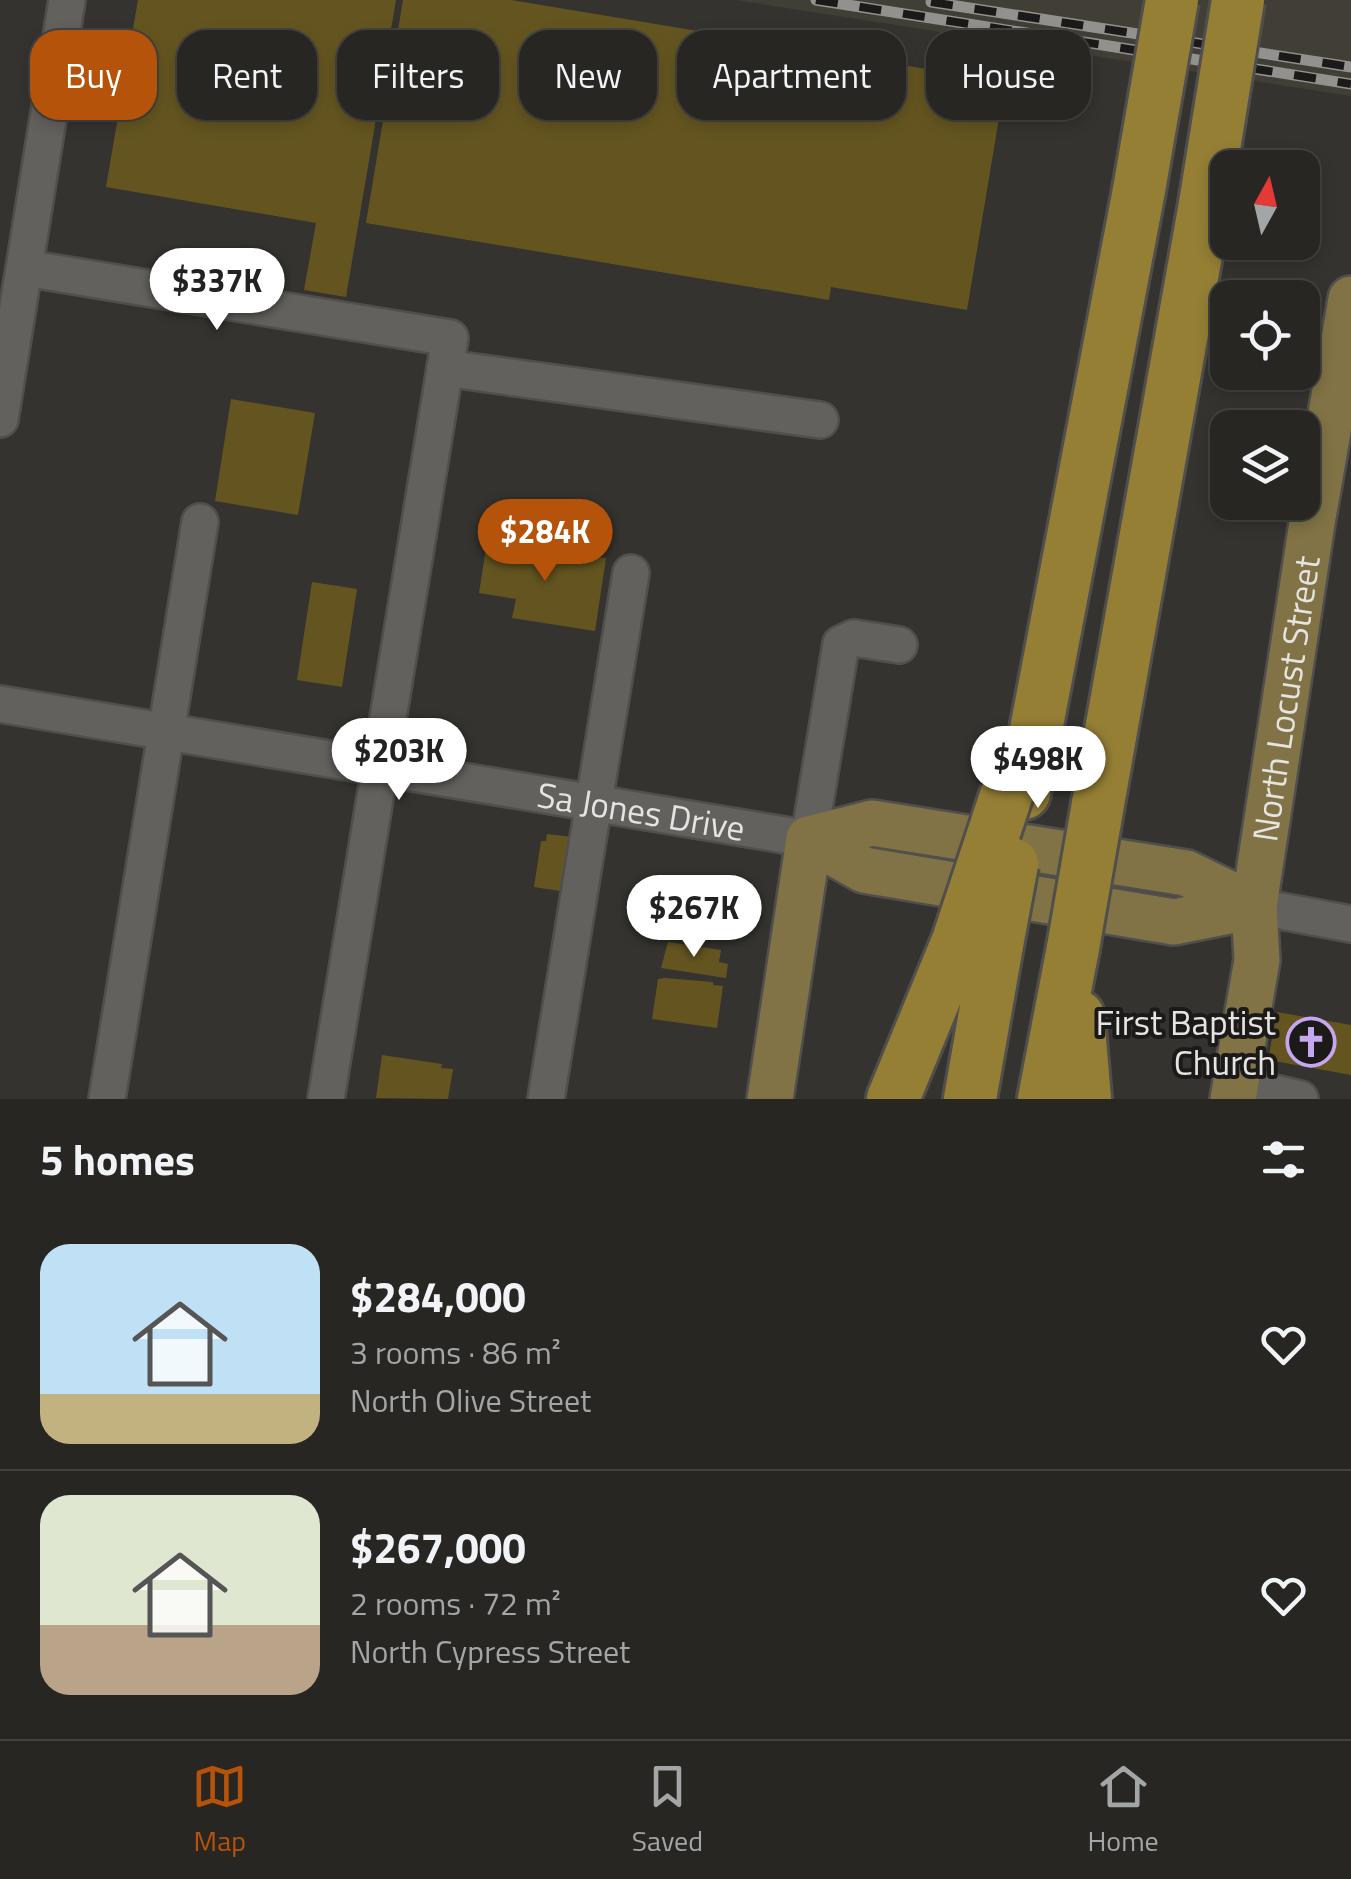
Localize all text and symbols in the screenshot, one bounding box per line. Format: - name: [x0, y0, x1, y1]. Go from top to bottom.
- chip: Buy: [30, 30, 157, 120]
- chip: Rent: [177, 30, 317, 120]
- chip: Filters: [337, 30, 499, 120]
- chip: New: [519, 30, 657, 120]
- chip: Apartment: [677, 30, 906, 120]
- chip: House: [926, 30, 1091, 120]
- north arrow: [1210, 150, 1320, 260]
- map controls: [1210, 150, 1320, 520]
- pin: $337K: [147, 248, 287, 333]
- text: $337K: [172, 256, 262, 304]
- button: locate: [1210, 280, 1320, 390]
- button: layers: [1210, 410, 1320, 520]
- pin: $284K: [475, 499, 615, 584]
- text: $284K: [500, 507, 590, 555]
- street label: North Locust Street: [1237, 552, 1334, 845]
- pin: $203K: [329, 718, 469, 803]
- text: $203K: [354, 726, 444, 774]
- pin: $498K: [968, 726, 1108, 811]
- text: $498K: [993, 734, 1083, 782]
- street label: Sa Jones Drive: [533, 767, 749, 855]
- pin: $267K: [624, 875, 764, 960]
- text: $267K: [649, 883, 739, 931]
- place label: First Baptist Church: [1096, 995, 1276, 1089]
- church icon: First Baptist Church: [1285, 1016, 1337, 1068]
- text: 5 homes: [40, 1127, 195, 1191]
- icon: filters: [1256, 1132, 1311, 1187]
- text: $284,000: [350, 1264, 526, 1328]
- icon: home: [120, 1284, 240, 1404]
- icon: heart: [1256, 1317, 1311, 1372]
- text: 3 rooms · 86 m²: [350, 1328, 561, 1376]
- text: North Olive Street: [350, 1376, 591, 1424]
- text: $267,000: [350, 1515, 526, 1579]
- icon: home: [120, 1535, 240, 1655]
- icon: heart: [1256, 1568, 1311, 1623]
- text: 2 rooms · 72 m²: [350, 1579, 561, 1627]
- text: North Cypress Street: [350, 1627, 630, 1675]
- tab: Map: [192, 1759, 247, 1862]
- tab: Saved: [632, 1759, 703, 1862]
- tab: Home: [1088, 1759, 1159, 1862]

